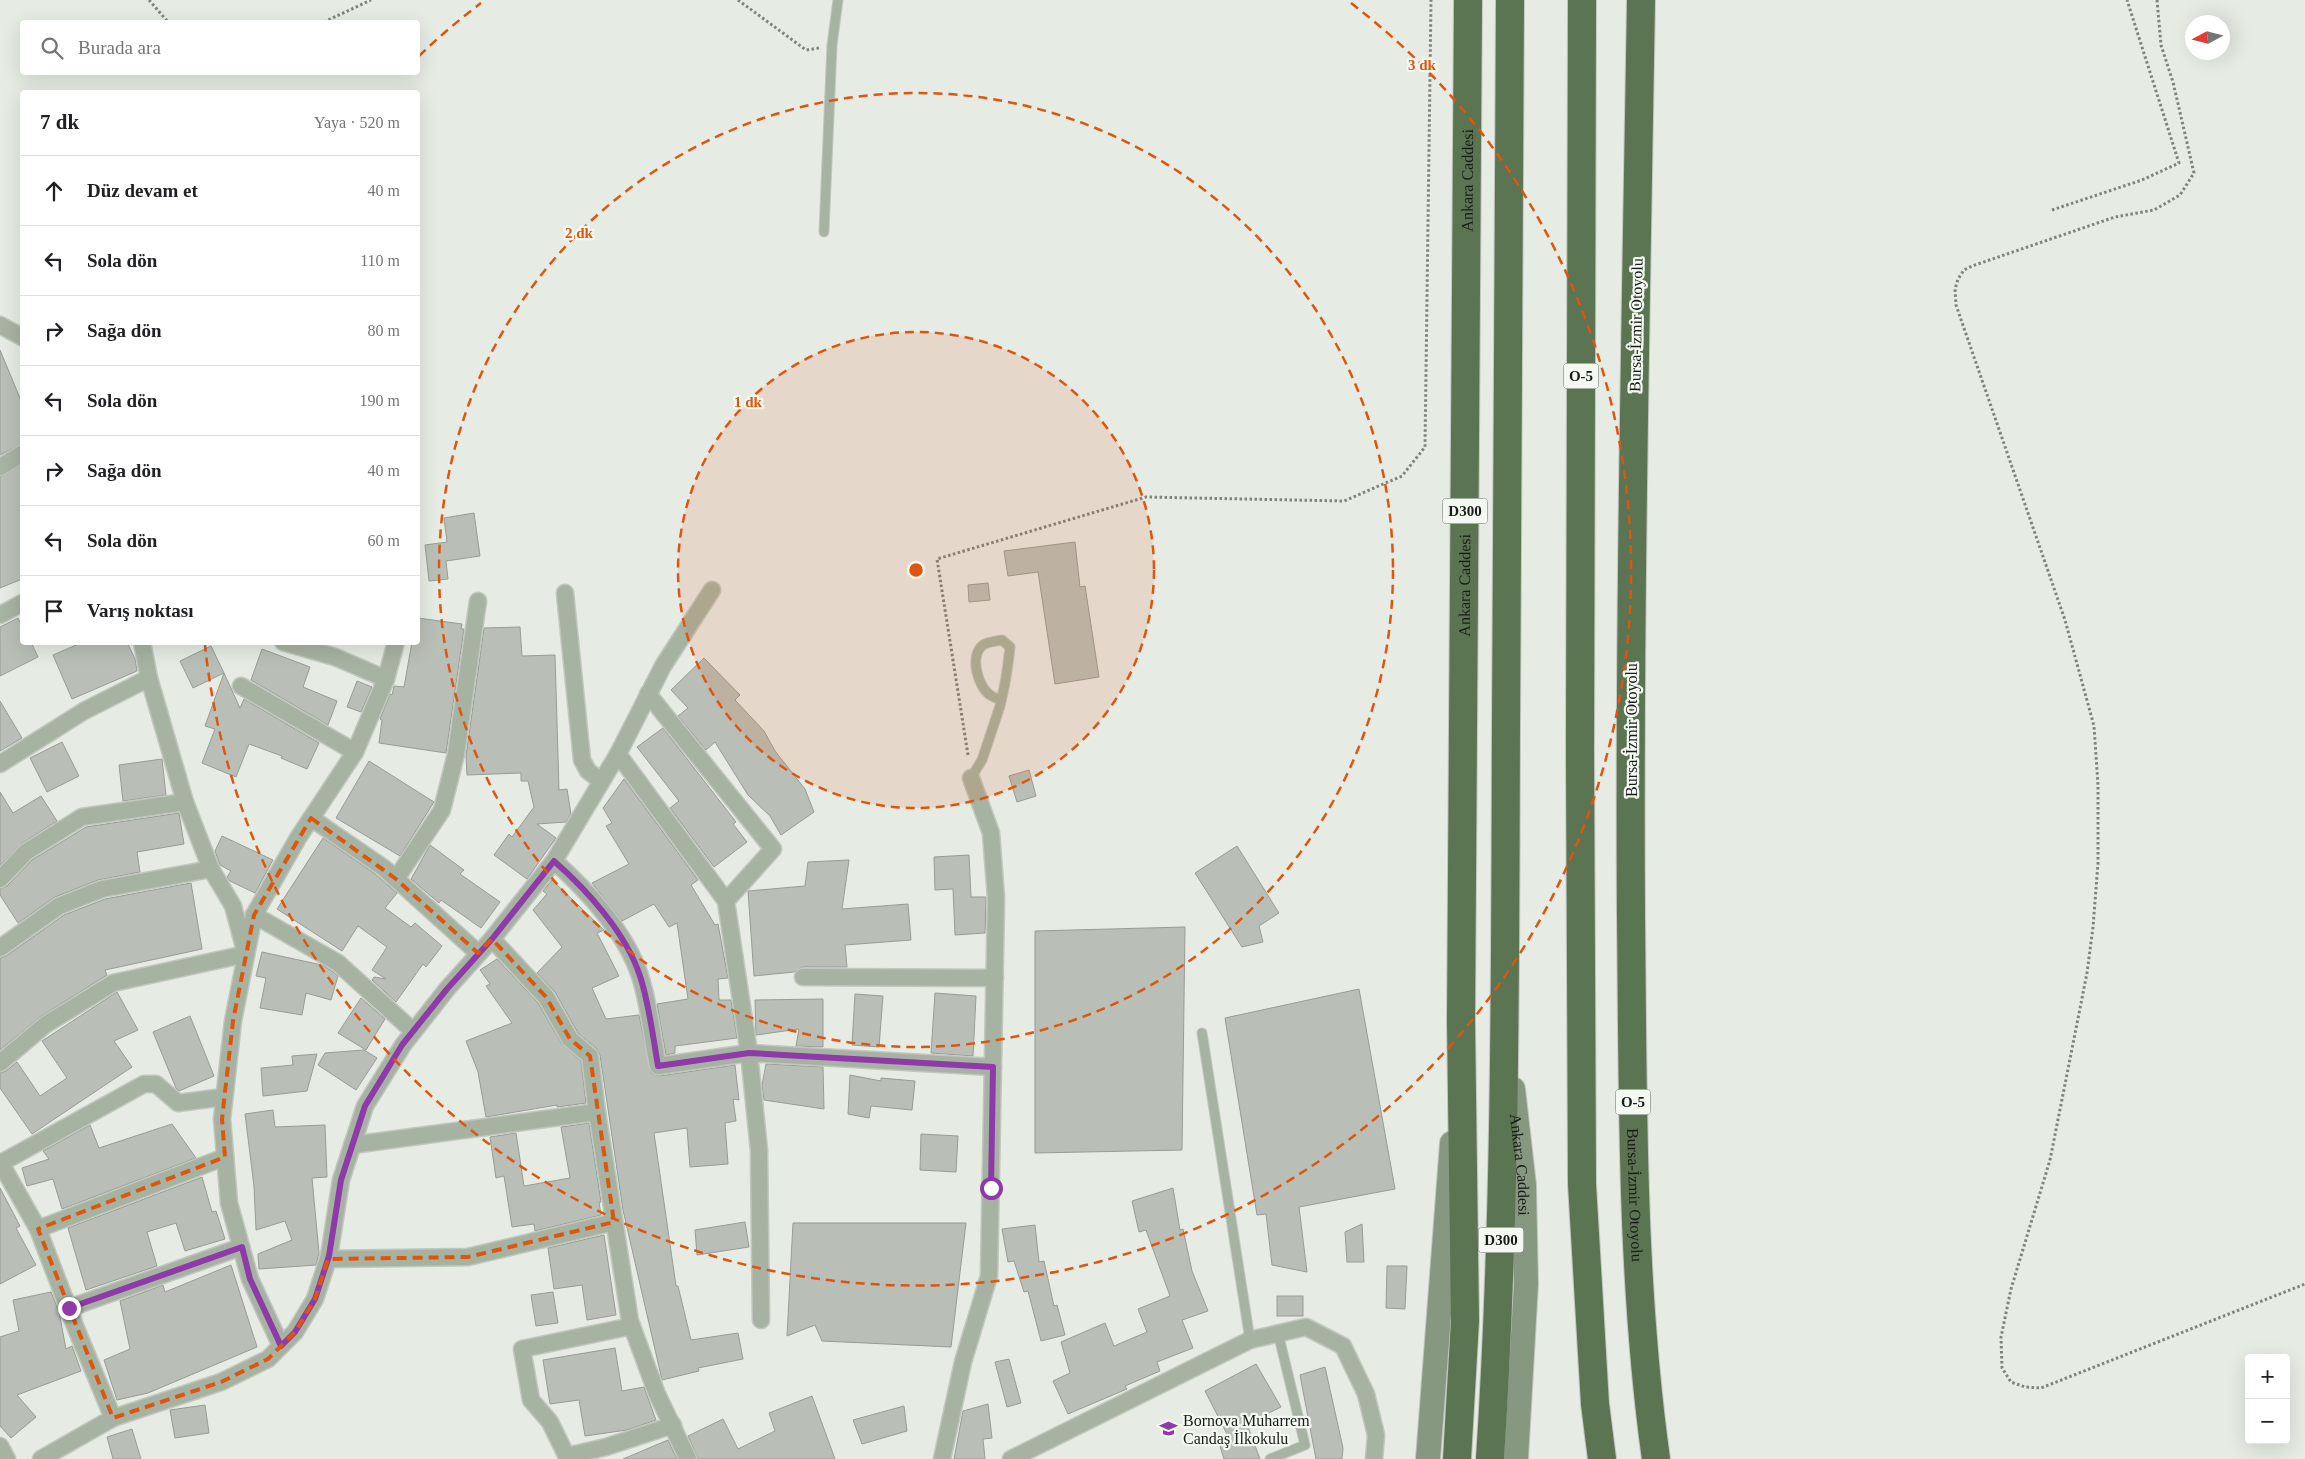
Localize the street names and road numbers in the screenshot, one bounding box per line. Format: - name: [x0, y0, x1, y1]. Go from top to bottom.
- street label: Ankara Caddesi: [1458, 128, 1476, 232]
- street label: Bursa-İzmir Otoyolu: [1626, 258, 1647, 392]
- road number: O-5: [1564, 364, 1598, 388]
- road number: D300: [1442, 498, 1488, 524]
- street label: Ankara Caddesi: [1455, 533, 1473, 637]
- street label: Bursa-İzmir Otoyolu: [1623, 663, 1641, 797]
- road number: O-5: [1616, 1090, 1650, 1114]
- street label: Ankara Caddesi: [1507, 1113, 1533, 1216]
- street label: Bursa-İzmir Otoyolu: [1625, 1128, 1646, 1262]
- road number: D300: [1478, 1228, 1524, 1252]

